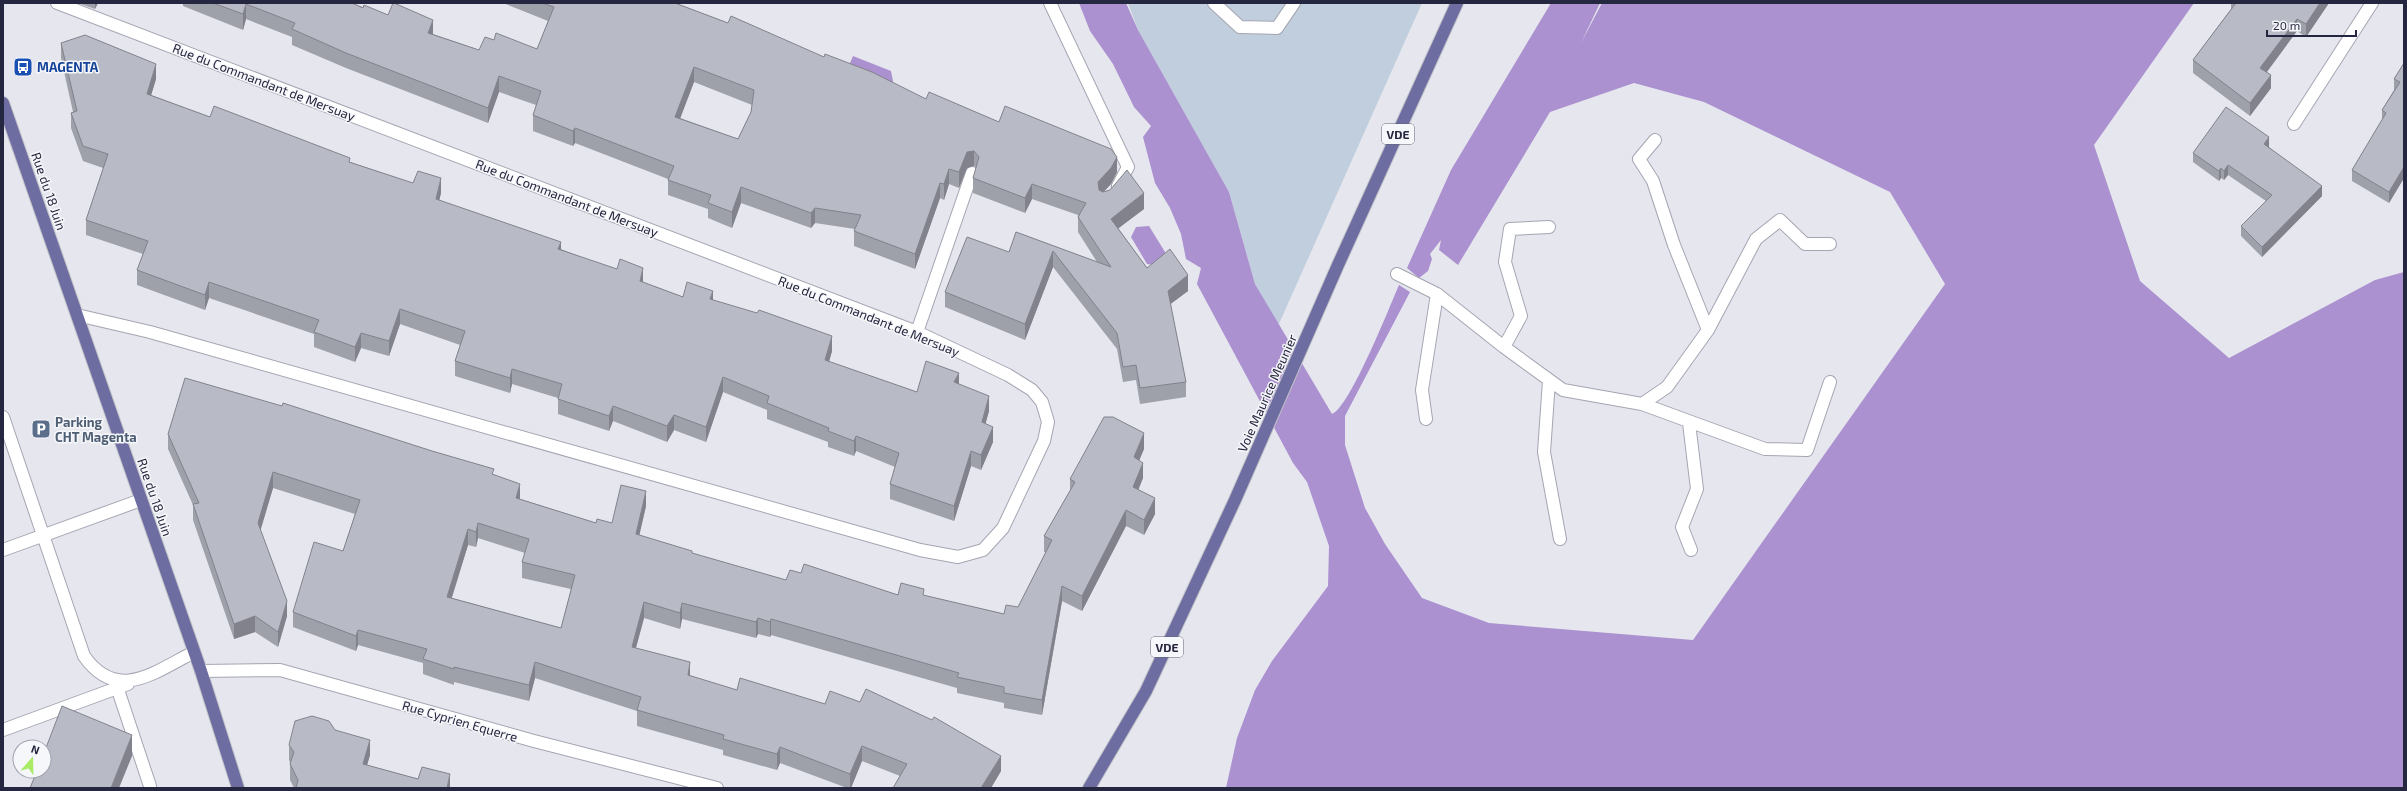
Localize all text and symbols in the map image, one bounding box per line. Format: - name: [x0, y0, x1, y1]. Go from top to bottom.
- scale bar: [2267, 12, 2356, 38]
- text: 20 m: [2273, 18, 2300, 32]
- street label: Rue du Commandant de Mersuay: [170, 40, 358, 124]
- bus stop icon: MAGENTA: [12, 56, 34, 78]
- place label: MAGENTA: [37, 59, 99, 75]
- road number: VDE: [1382, 124, 1414, 144]
- street label: Rue du 18 Juin: [28, 150, 70, 232]
- street label: Rue du Commandant de Mersuay: [473, 156, 661, 240]
- street label: Rue du Commandant de Mersuay: [776, 272, 962, 360]
- street label: Voie Maurice Meunier: [1234, 332, 1300, 454]
- place label: Parking CHT Magenta: [55, 414, 137, 445]
- parking icon: Parking CHT Magenta: [30, 418, 52, 440]
- street label: Rue du 18 Juin: [134, 456, 176, 538]
- road number: VDE: [1151, 637, 1183, 657]
- street label: Rue Cyprien Equerre: [400, 697, 520, 745]
- north arrow: [12, 739, 52, 779]
- text: N: [30, 742, 42, 757]

